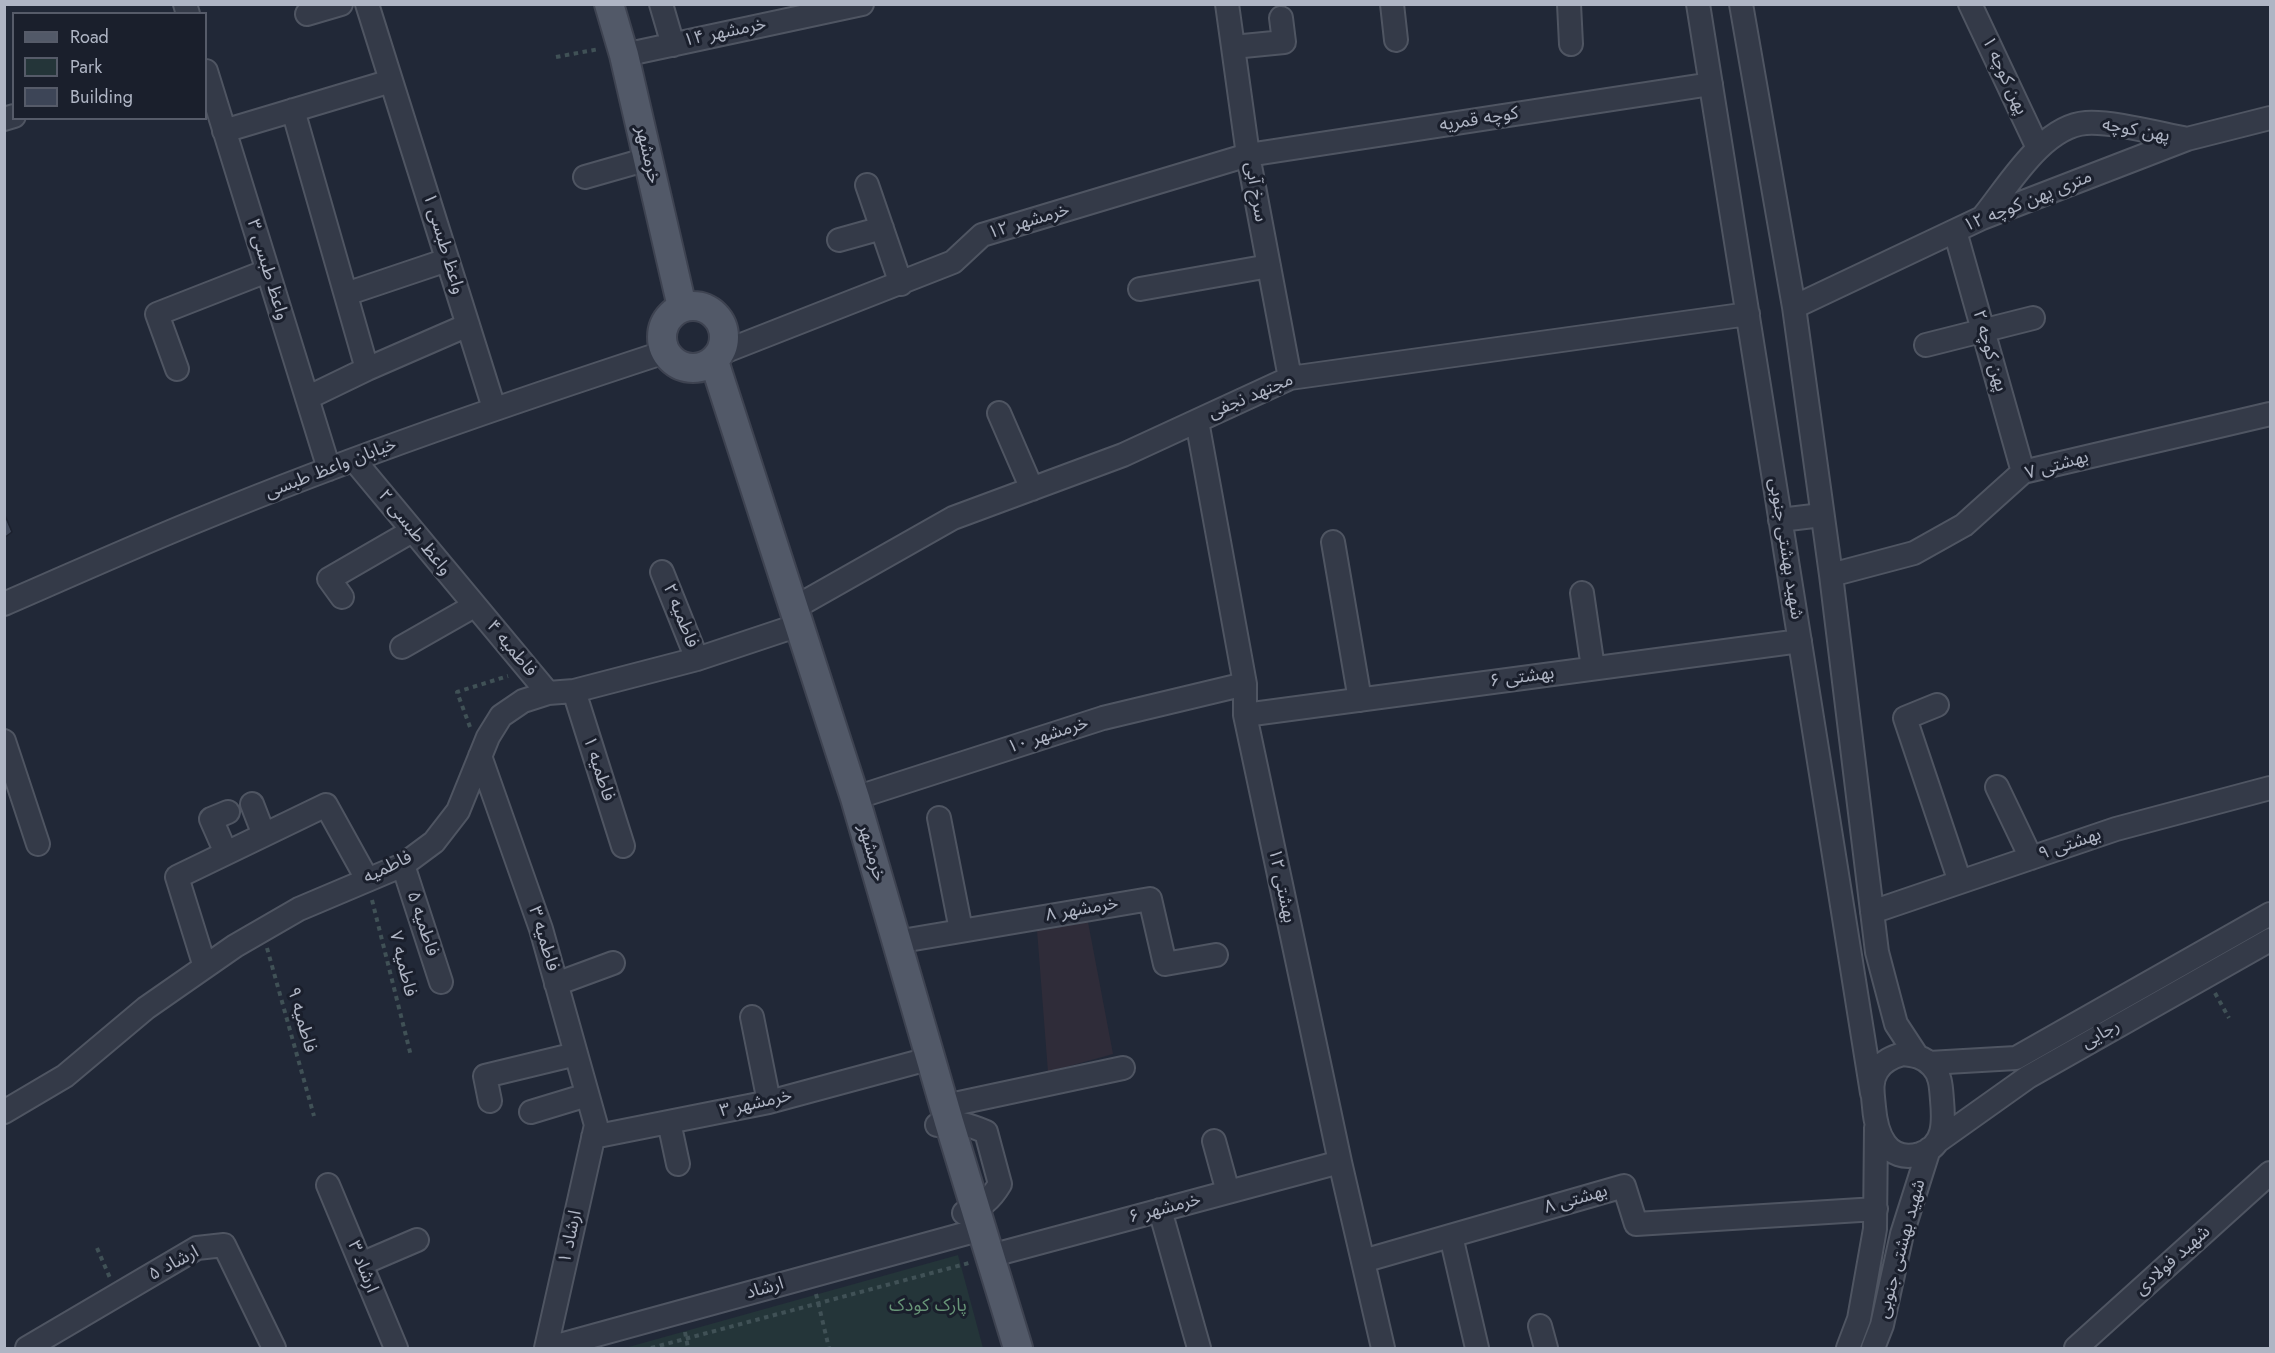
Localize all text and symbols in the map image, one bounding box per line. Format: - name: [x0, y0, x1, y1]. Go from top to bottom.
- legend: [12, 12, 207, 120]
- street label: خرمشهر ۱۴: [682, 14, 768, 52]
- text: Road: [70, 24, 109, 50]
- street label: پهن کوچه ۱: [1976, 33, 2032, 119]
- text: Park: [70, 54, 102, 80]
- text: Building: [70, 84, 133, 110]
- street label: کوچه قمریه: [1438, 103, 1520, 137]
- street label: پهن کوچه: [2100, 114, 2172, 148]
- street label: خرمشهر: [630, 124, 664, 186]
- street label: سرخ آبی: [1239, 160, 1271, 224]
- street label: ۱۲ متری پهن کوچه: [1961, 166, 2095, 238]
- street label: واعظ طبسی ۱: [417, 191, 469, 297]
- street label: خرمشهر ۱۲: [986, 199, 1072, 245]
- street label: واعظ طبسی ۳: [241, 217, 293, 323]
- street label: پهن کوچه ۲: [1967, 308, 2011, 394]
- street label: مجتهد نجفی: [1205, 369, 1297, 425]
- street label: خیابان واعظ طبسی: [262, 434, 400, 504]
- street label: بهشتی ۷: [2023, 447, 2091, 485]
- street label: شهید بهشتی جنوبی: [1763, 477, 1807, 621]
- street label: واعظ طبسی ۲: [373, 486, 455, 580]
- street label: فاطمیه ۲: [657, 581, 703, 651]
- street label: فاطمیه ۴: [481, 616, 541, 682]
- street label: بهشتی ۶: [1488, 663, 1556, 693]
- street label: خرمشهر ۱۰: [1005, 713, 1091, 759]
- street label: فاطمیه ۱: [577, 734, 619, 804]
- street label: خرمشهر: [853, 822, 889, 884]
- street label: بهشتی ۹: [2036, 824, 2104, 866]
- street label: فاطمیه: [360, 847, 416, 889]
- street label: بهشتی ۱۲: [1263, 847, 1299, 925]
- street label: فاطمیه ۵: [401, 889, 443, 959]
- street label: خرمشهر ۸: [1044, 893, 1120, 927]
- street label: فاطمیه ۳: [523, 904, 563, 974]
- street label: فاطمیه ۷: [383, 929, 421, 999]
- street label: فاطمیه ۹: [281, 985, 321, 1055]
- street label: رجایی: [2078, 1016, 2124, 1054]
- street label: خرمشهر ۳: [718, 1085, 794, 1123]
- street label: شهید بهشتی جنوبی: [1873, 1177, 1931, 1321]
- street label: بهشتی ۸: [1542, 1181, 1610, 1219]
- street label: خرمشهر ۶: [1127, 1189, 1203, 1229]
- street label: ارشاد ۱: [555, 1208, 587, 1266]
- street label: شهید فولادی: [2131, 1221, 2215, 1301]
- street label: ارشاد ۳: [342, 1238, 382, 1296]
- street label: ارشاد ۵: [145, 1242, 203, 1286]
- street label: ارشاد: [744, 1273, 786, 1305]
- park label: پارک کودک: [889, 1296, 967, 1318]

